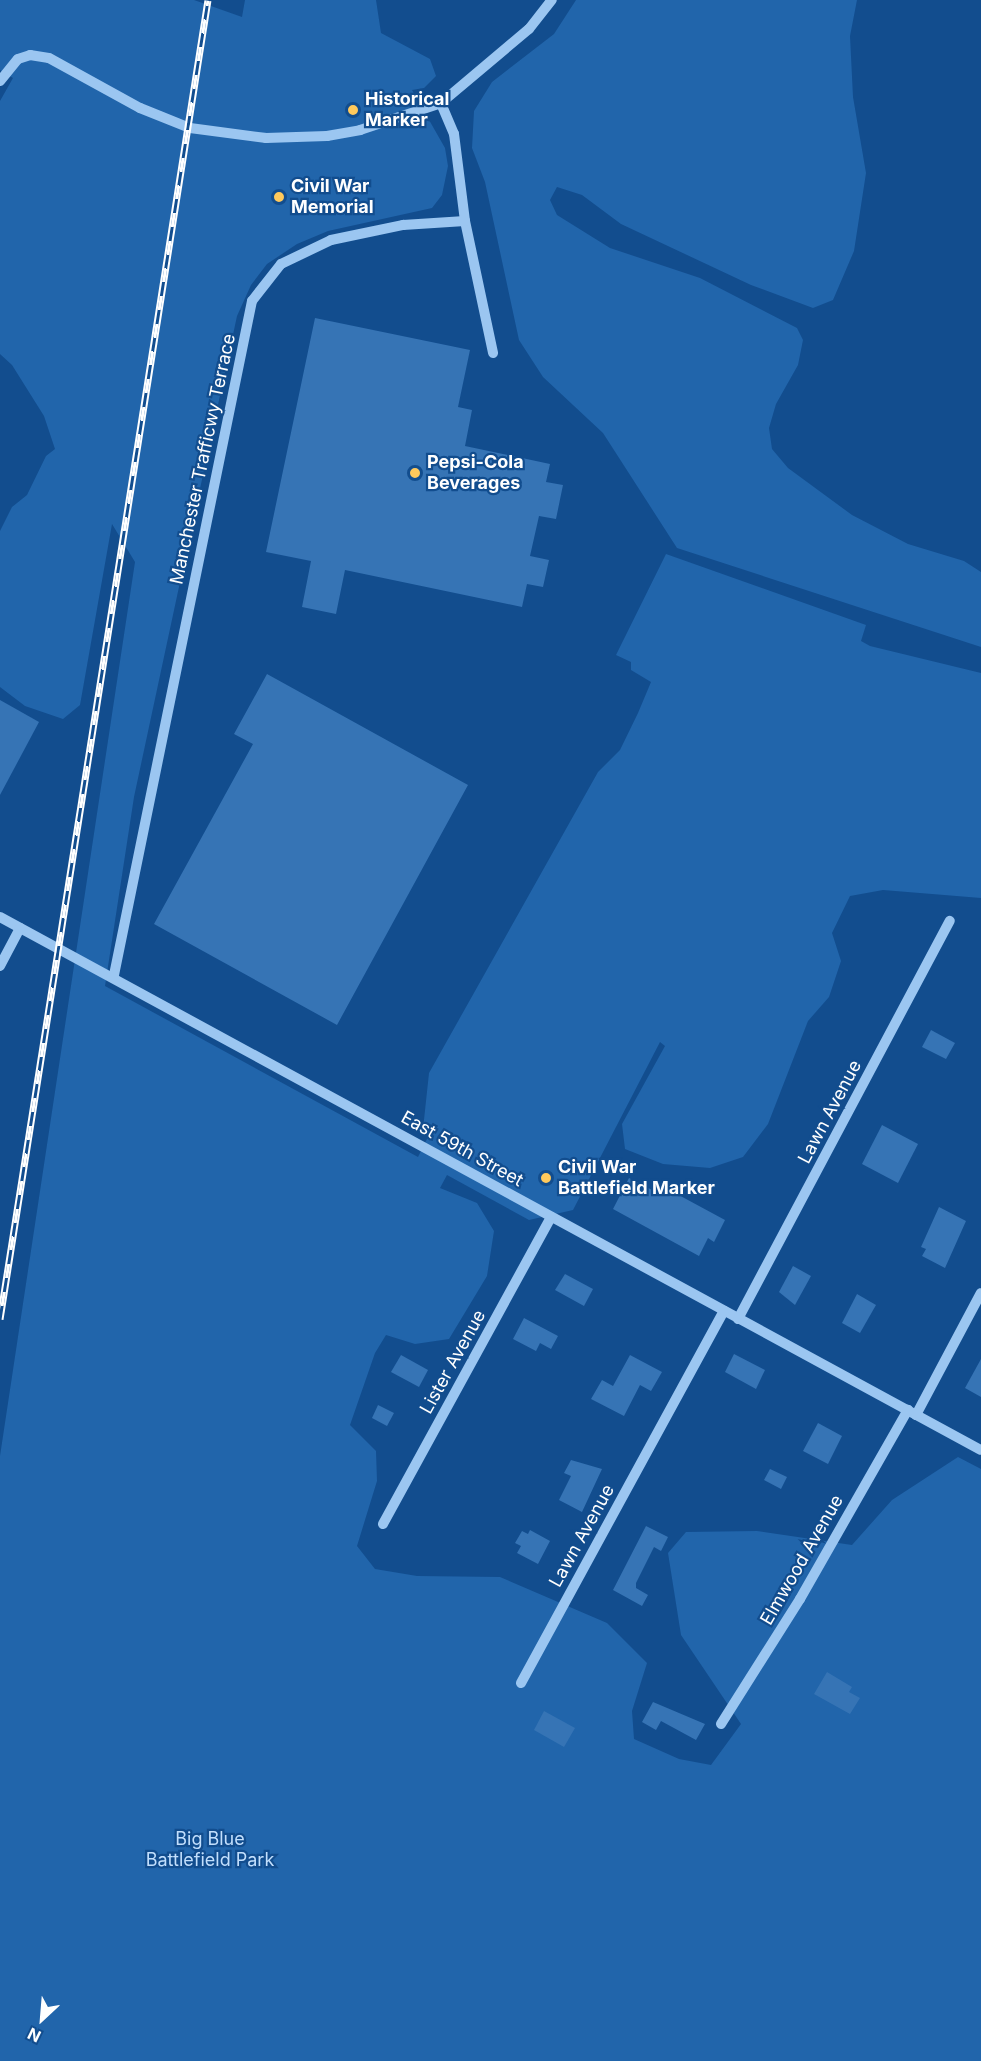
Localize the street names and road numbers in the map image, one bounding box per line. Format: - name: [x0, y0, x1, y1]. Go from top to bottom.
- street label: Manchester Trafficwy Terrace: [166, 332, 240, 586]
- street label: Lawn Avenue: [794, 1057, 866, 1167]
- street label: East 59th Street: [397, 1107, 527, 1191]
- street label: Lister Avenue: [416, 1306, 490, 1418]
- street label: Lawn Avenue: [545, 1481, 619, 1591]
- street label: Elmwood Avenue: [756, 1491, 848, 1629]

